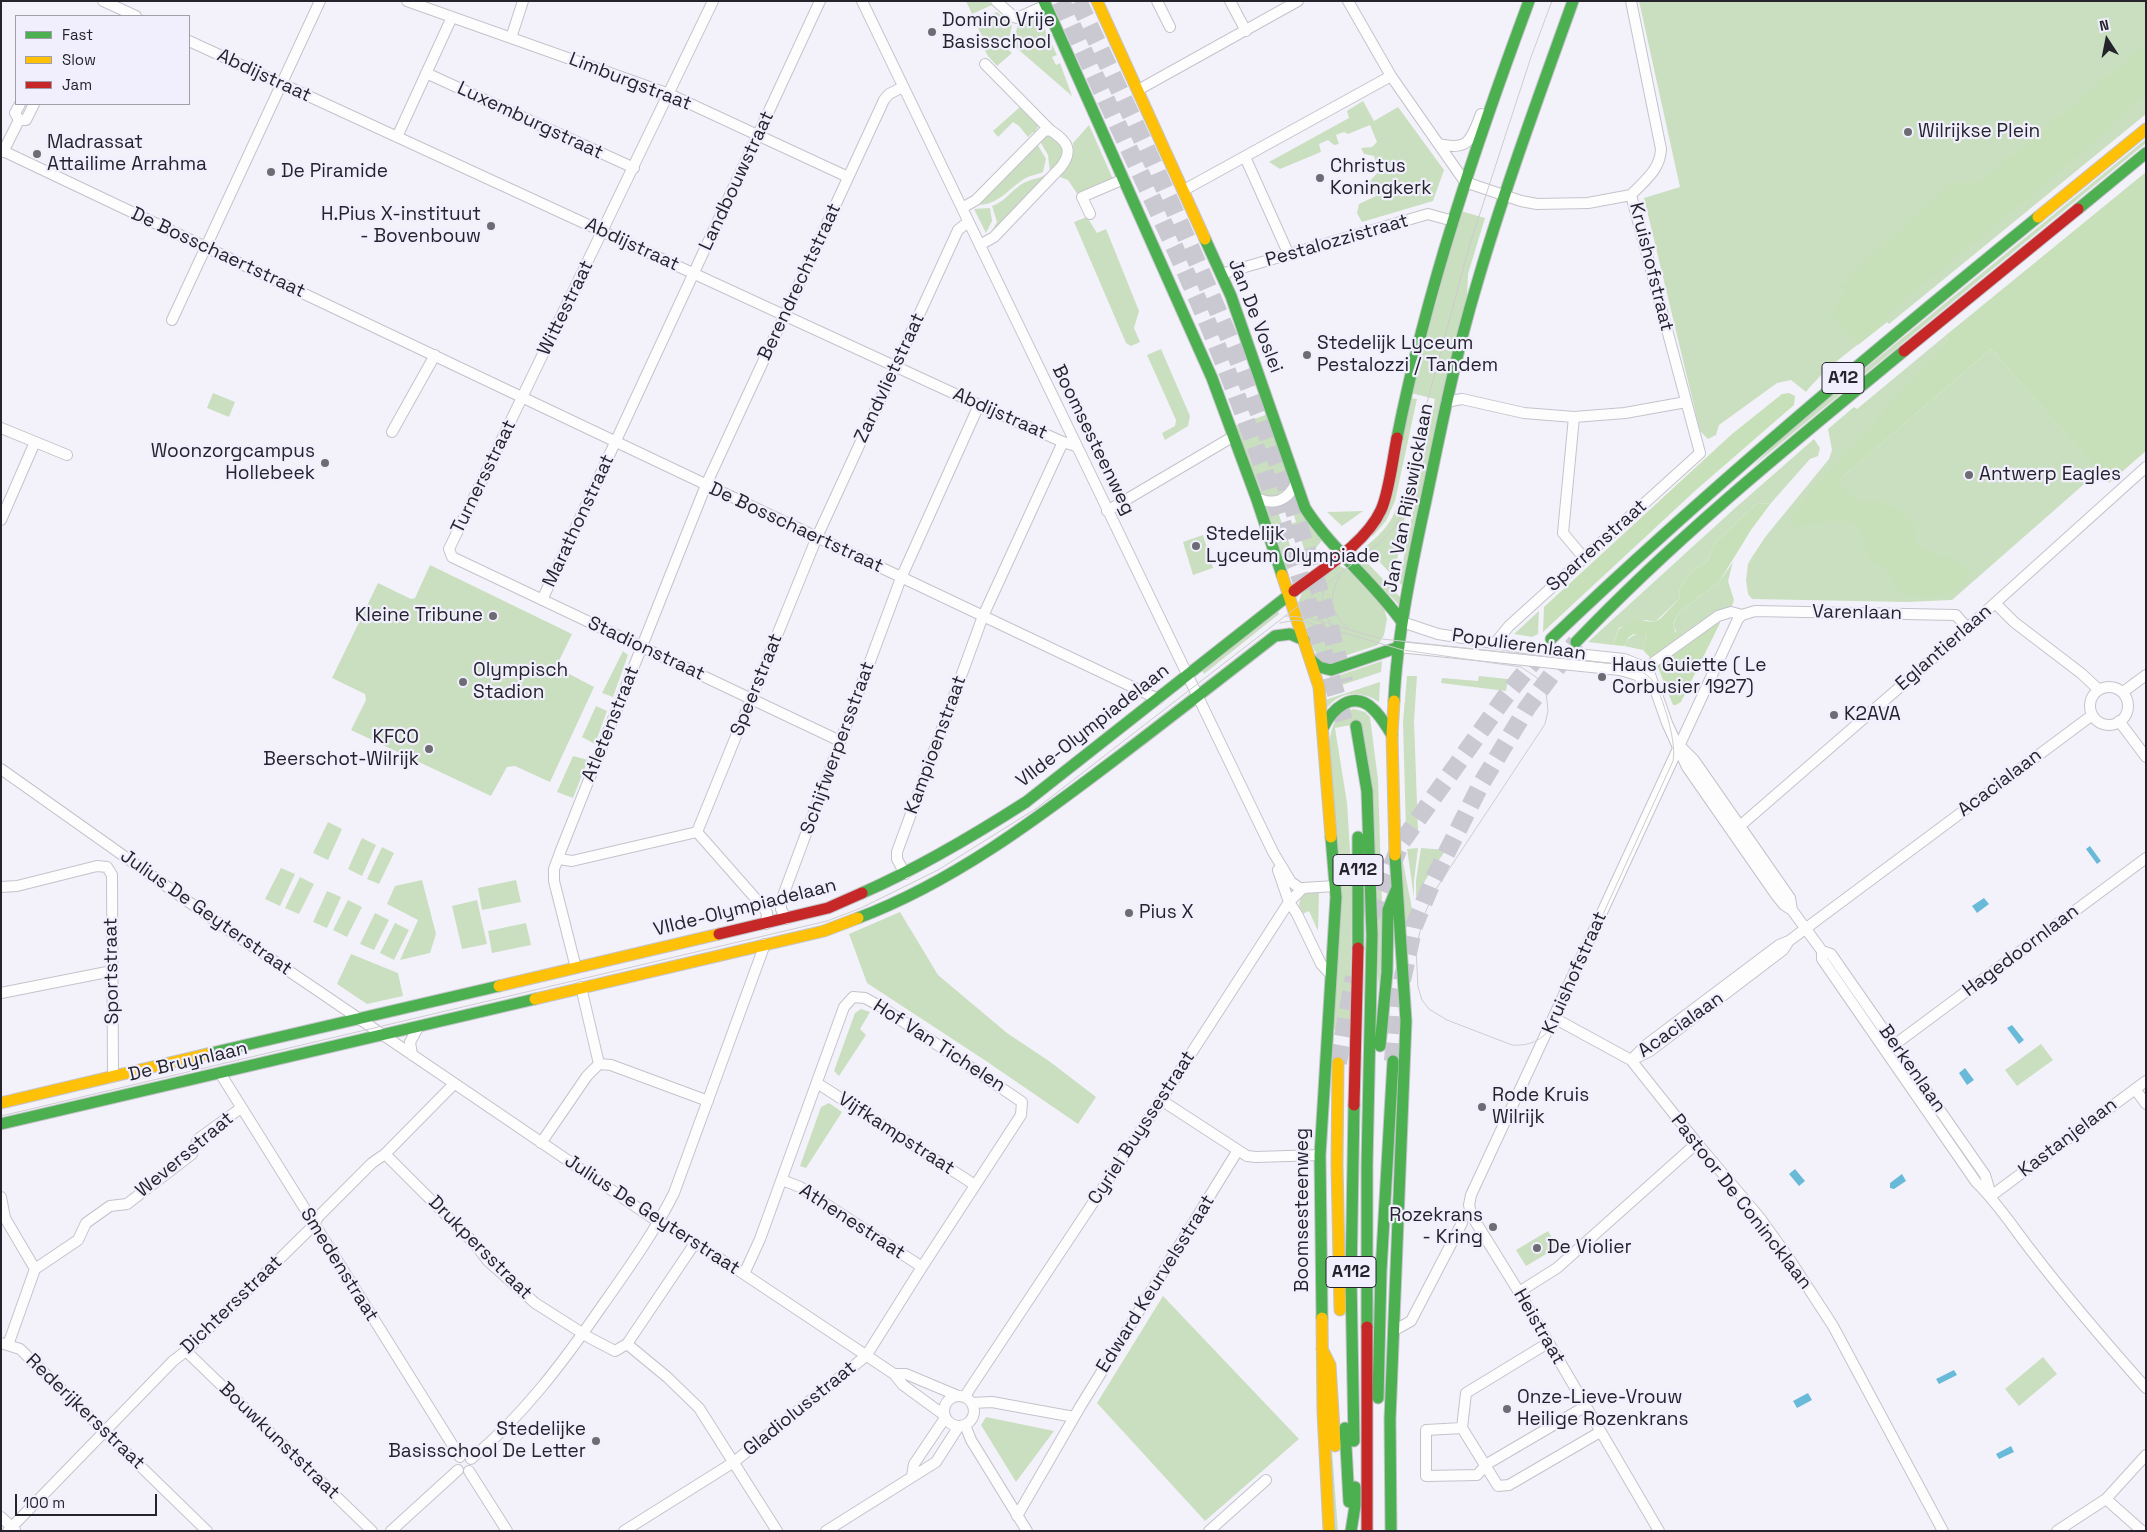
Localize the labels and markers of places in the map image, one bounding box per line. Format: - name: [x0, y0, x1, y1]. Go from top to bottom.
- place label: Domino Vrije Basisschool: [942, 10, 1055, 54]
- marker: Domino Vrije Basisschool: [926, 26, 938, 38]
- place label: Wilrijkse Plein: [1918, 121, 2040, 143]
- marker: Wilrijkse Plein: [1902, 126, 1914, 138]
- place label: Madrassat Attailime Arrahma: [47, 132, 207, 176]
- marker: Madrassat Attailime Arrahma: [31, 148, 43, 160]
- place label: Christus Koningkerk: [1330, 156, 1431, 200]
- place label: De Piramide: [281, 161, 388, 183]
- marker: De Piramide: [265, 166, 277, 178]
- marker: Christus Koningkerk: [1314, 172, 1326, 184]
- place label: H.Pius X-instituut - Bovenbouw: [321, 204, 481, 248]
- marker: H.Pius X-instituut - Bovenbouw: [485, 220, 497, 232]
- place label: Stedelijk Lyceum Pestalozzi / Tandem: [1317, 333, 1498, 377]
- marker: Stedelijk Lyceum Pestalozzi / Tandem: [1301, 349, 1313, 361]
- place label: Woonzorgcampus Hollebeek: [151, 441, 315, 485]
- marker: Woonzorgcampus Hollebeek: [319, 457, 331, 469]
- place label: Antwerp Eagles: [1979, 464, 2121, 486]
- marker: Antwerp Eagles: [1963, 469, 1975, 481]
- place label: Stedelijk Lyceum Olympiade: [1206, 524, 1380, 568]
- marker: Stedelijk Lyceum Olympiade: [1190, 540, 1202, 552]
- place label: Kleine Tribune: [355, 605, 483, 627]
- marker: Kleine Tribune: [487, 610, 499, 622]
- place label: Haus Guiette ( Le Corbusier 1927): [1612, 655, 1766, 699]
- place label: Olympisch Stadion: [473, 660, 568, 704]
- marker: Haus Guiette ( Le Corbusier 1927): [1596, 671, 1608, 683]
- marker: Olympisch Stadion: [457, 676, 469, 688]
- place label: K2AVA: [1844, 704, 1901, 726]
- marker: K2AVA: [1828, 709, 1840, 721]
- place label: KFCO Beerschot-Wilrijk: [263, 727, 419, 771]
- marker: KFCO Beerschot-Wilrijk: [423, 743, 435, 755]
- place label: Pius X: [1139, 902, 1194, 924]
- marker: Pius X: [1123, 907, 1135, 919]
- place label: Rode Kruis Wilrijk: [1492, 1085, 1589, 1129]
- marker: Rode Kruis Wilrijk: [1476, 1101, 1488, 1113]
- place label: Rozekrans - Kring: [1389, 1205, 1483, 1249]
- marker: Rozekrans - Kring: [1487, 1221, 1499, 1233]
- place label: De Violier: [1547, 1237, 1632, 1259]
- marker: De Violier: [1531, 1242, 1543, 1254]
- place label: Onze-Lieve-Vrouw Heilige Rozenkrans: [1517, 1387, 1688, 1431]
- marker: Onze-Lieve-Vrouw Heilige Rozenkrans: [1501, 1403, 1513, 1415]
- place label: Stedelijke Basisschool De Letter: [388, 1419, 586, 1463]
- marker: Stedelijke Basisschool De Letter: [590, 1435, 602, 1447]

